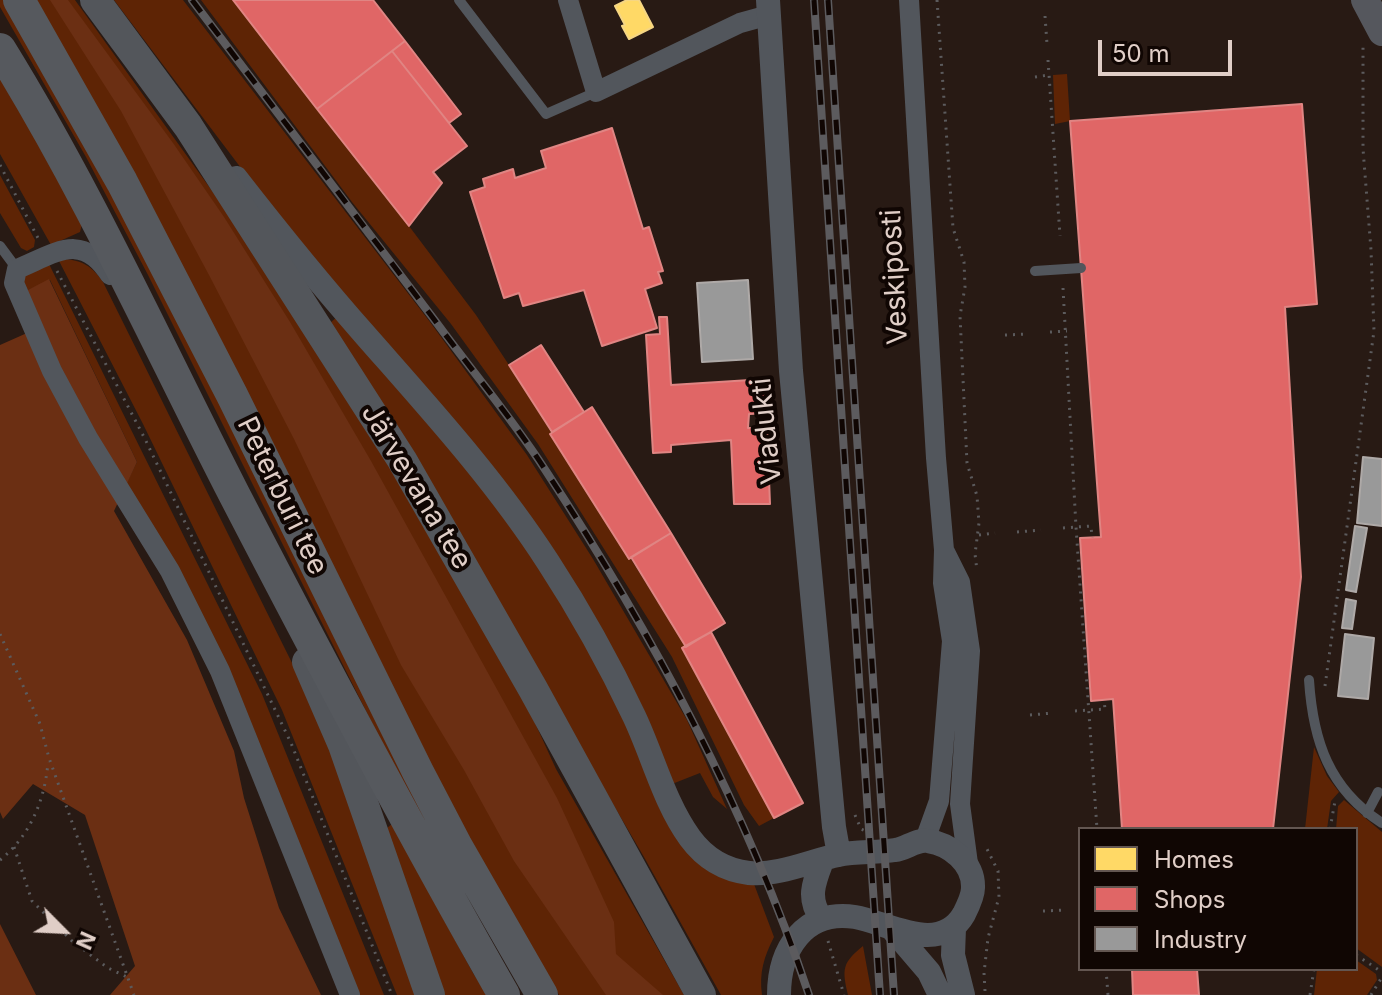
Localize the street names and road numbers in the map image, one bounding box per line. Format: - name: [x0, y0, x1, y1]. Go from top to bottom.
- street label: Veskiposti: [875, 208, 915, 346]
- street label: Viadukti: [745, 376, 789, 486]
- street label: Järvevana tee: [354, 398, 478, 576]
- street label: Peterburi tee: [229, 412, 335, 580]

